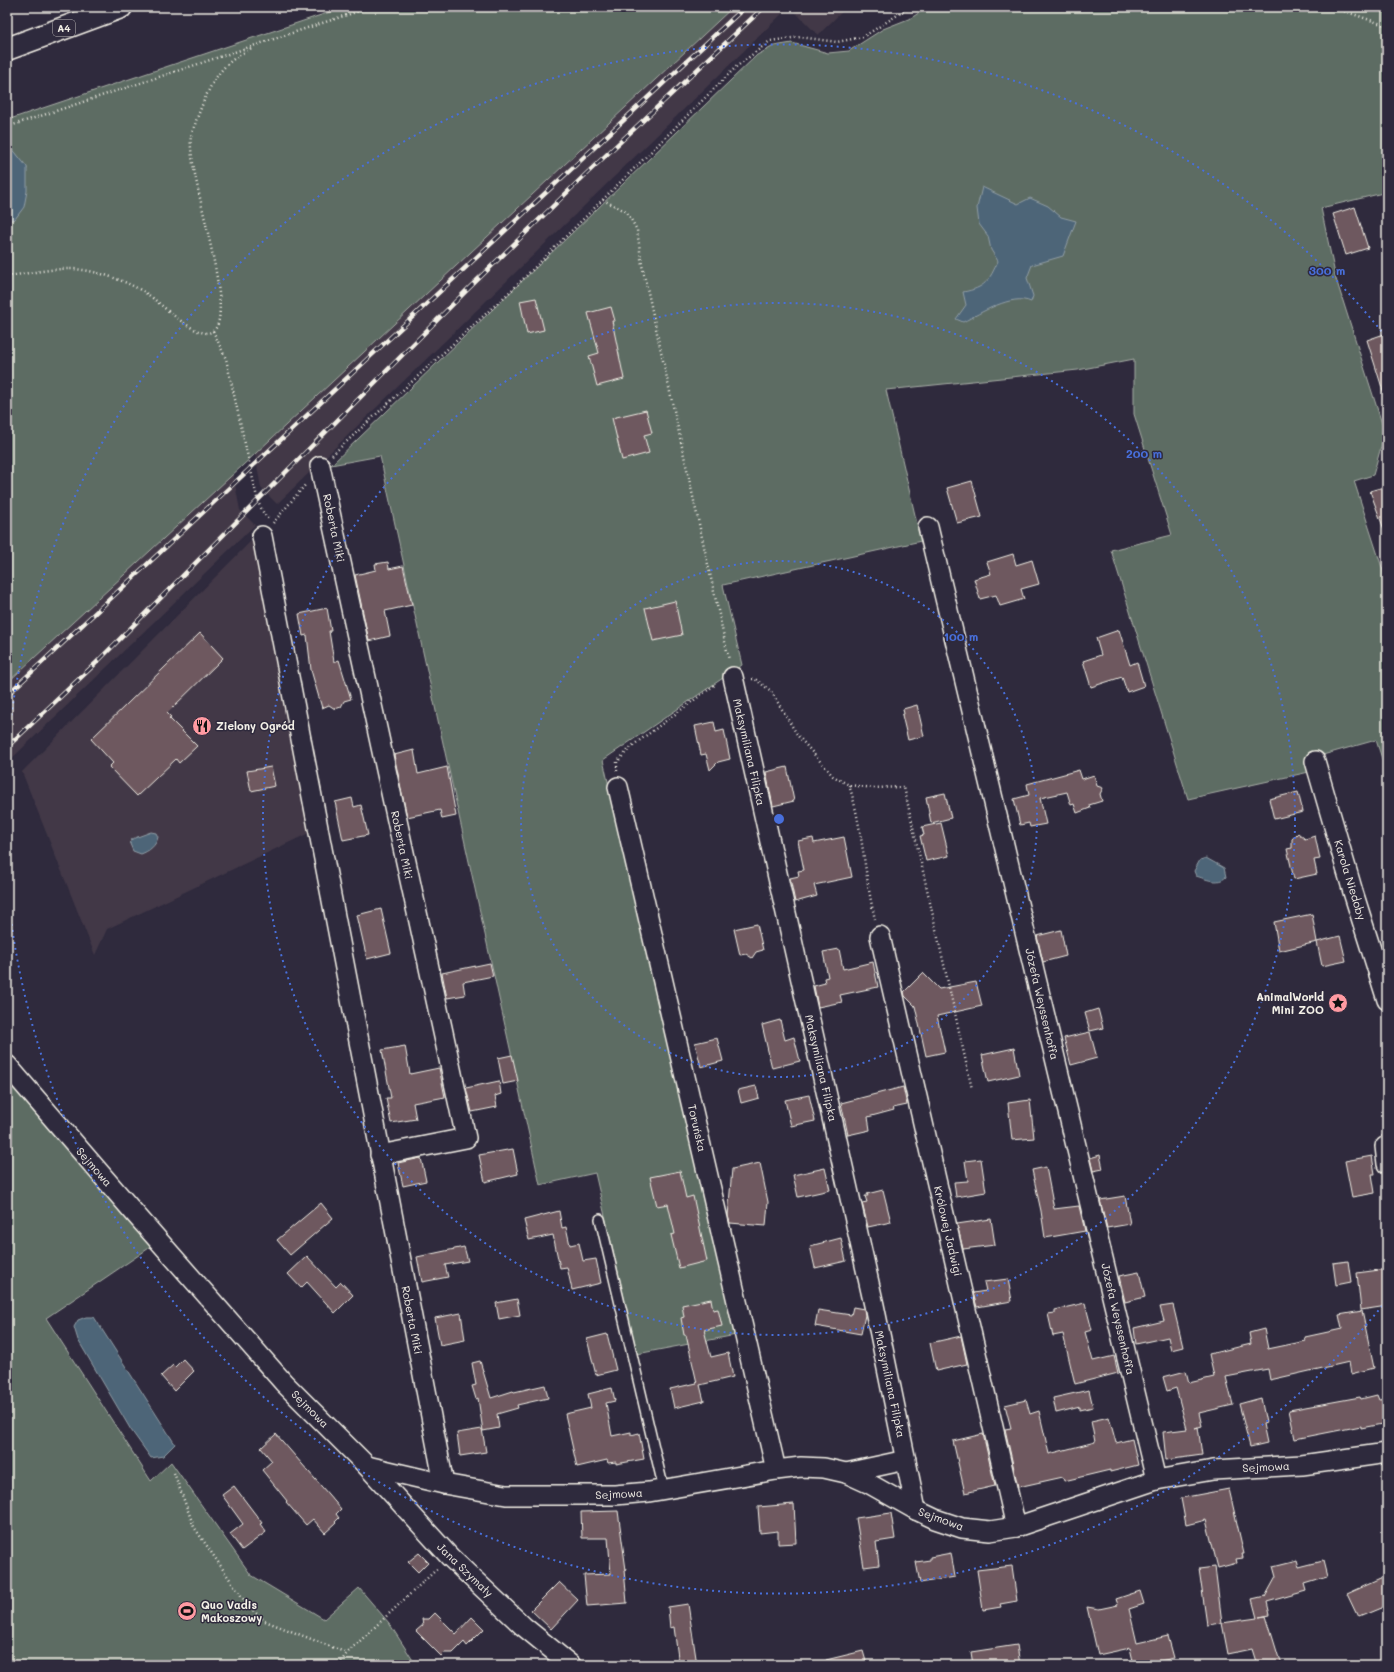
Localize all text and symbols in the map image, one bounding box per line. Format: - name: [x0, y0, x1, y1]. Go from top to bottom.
- road number: A4: [53, 20, 75, 36]
- text: 300 m: [1309, 262, 1345, 278]
- text: 200 m: [1126, 445, 1162, 461]
- street label: Roberta Miki: [320, 492, 349, 563]
- text: 100 m: [944, 628, 978, 644]
- street label: Maksymiliana Filipka: [730, 697, 769, 807]
- restaurant icon: Zielony Ogród: [191, 715, 213, 737]
- place label: Zielony Ogród: [216, 718, 295, 733]
- street label: Roberta Miki: [388, 809, 417, 880]
- centre of rings: [772, 812, 786, 826]
- street label: Karola Niedoby: [1331, 838, 1370, 922]
- street label: Józefa Weyssenhoffa: [1022, 947, 1063, 1061]
- place label: AnimalWorld Mini ZOO: [1256, 989, 1324, 1017]
- place icon: AnimalWorld Mini ZOO: [1327, 992, 1349, 1014]
- street label: Maksymiliana Filipka: [802, 1013, 841, 1123]
- street label: Toruńska: [685, 1103, 710, 1153]
- street label: Sejmowa: [73, 1144, 116, 1190]
- street label: Królowej Jadwigi: [931, 1184, 966, 1277]
- street label: Józefa Weyssenhoffa: [1098, 1262, 1139, 1376]
- street label: Roberta Miki: [399, 1284, 426, 1355]
- street label: Maksymiliana Filipka: [872, 1329, 909, 1439]
- street label: Sejmowa: [288, 1387, 333, 1431]
- street label: Sejmowa: [1242, 1458, 1290, 1475]
- street label: Sejmowa: [595, 1485, 643, 1502]
- street label: Sejmowa: [916, 1503, 966, 1534]
- street label: Jana Szymały: [434, 1539, 497, 1600]
- place label: Quo Vadis Makoszowy: [201, 1597, 262, 1625]
- sports icon: Quo Vadis Makoszowy: [176, 1600, 198, 1622]

